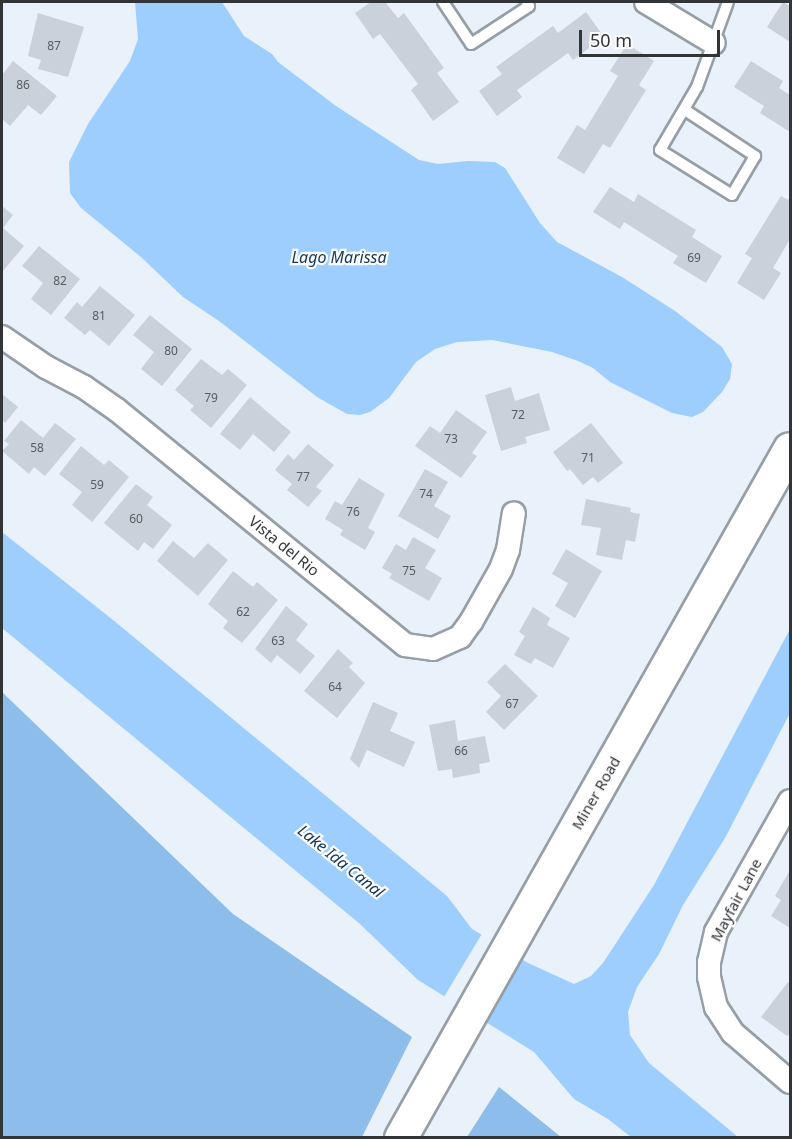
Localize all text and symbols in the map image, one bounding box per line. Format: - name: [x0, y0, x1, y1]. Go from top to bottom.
- scale bar: [582, 18, 723, 56]
- text: 50 m: [590, 28, 632, 52]
- house number: 87: [47, 39, 61, 53]
- house number: 86: [16, 78, 30, 92]
- water label: Lago Marissa: [291, 247, 387, 267]
- house number: 69: [687, 251, 701, 265]
- house number: 82: [53, 274, 67, 288]
- house number: 81: [92, 309, 106, 323]
- house number: 80: [164, 344, 178, 358]
- house number: 79: [204, 391, 218, 405]
- house number: 72: [511, 408, 525, 422]
- house number: 73: [444, 432, 458, 446]
- house number: 58: [30, 441, 44, 455]
- house number: 71: [581, 451, 595, 465]
- house number: 77: [296, 470, 310, 484]
- house number: 59: [90, 478, 104, 492]
- house number: 74: [419, 487, 433, 501]
- house number: 76: [346, 505, 360, 519]
- house number: 60: [129, 512, 143, 526]
- street label: Vista del Rio: [245, 512, 323, 580]
- house number: 75: [402, 564, 416, 578]
- house number: 62: [236, 605, 250, 619]
- house number: 63: [271, 634, 285, 648]
- house number: 64: [328, 680, 342, 694]
- house number: 67: [505, 697, 519, 711]
- house number: 66: [454, 744, 468, 758]
- street label: Miner Road: [568, 753, 624, 833]
- water label: Lake Ida Canal: [294, 820, 388, 902]
- street label: Mayfair Lane: [707, 856, 765, 944]

